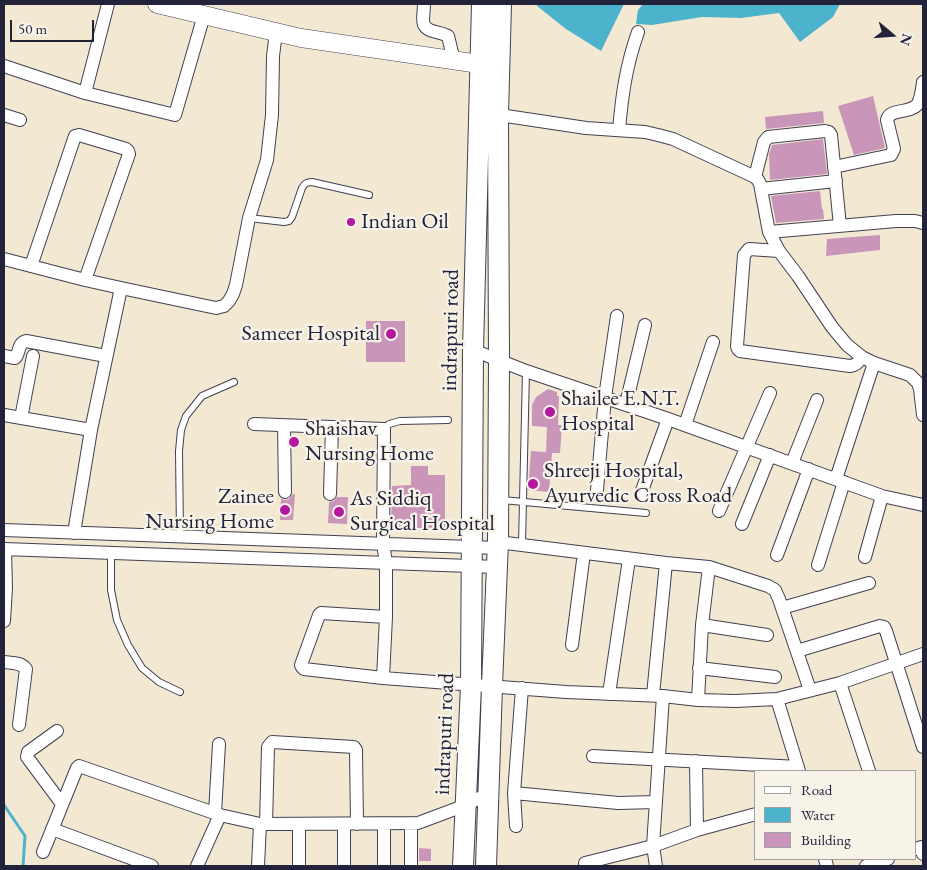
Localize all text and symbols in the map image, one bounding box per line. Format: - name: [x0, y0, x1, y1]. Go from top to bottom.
- scale bar: [12, 10, 96, 42]
- north arrow: [867, 10, 917, 60]
- text: 50 m: [18, 19, 47, 38]
- text: N: [896, 31, 917, 48]
- place label: Indian Oil: [361, 209, 449, 235]
- marker: Indian Oil: [345, 216, 357, 228]
- street label: indrapuri road: [437, 269, 465, 391]
- place label: Sameer Hospital: [242, 321, 380, 347]
- marker: Sameer Hospital: [384, 327, 398, 341]
- place label: Shailee E.N.T. Hospital: [561, 386, 680, 438]
- marker: Shailee E.N.T. Hospital: [543, 405, 557, 419]
- place label: Shaishav Nursing Home: [305, 416, 434, 468]
- marker: Shaishav Nursing Home: [287, 435, 301, 449]
- place label: Shreeji Hospital, Ayurvedic Cross Road: [544, 458, 732, 510]
- marker: Shreeji Hospital, Ayurvedic Cross Road: [526, 477, 540, 491]
- place label: Zainee Nursing Home: [145, 484, 274, 536]
- place label: As Siddiq Surgical Hospital: [350, 486, 495, 538]
- marker: Zainee Nursing Home: [278, 503, 292, 517]
- marker: As Siddiq Surgical Hospital: [332, 505, 346, 519]
- street label: indrapuri road: [430, 673, 460, 795]
- legend: [754, 770, 917, 860]
- text: Road: [801, 780, 832, 799]
- text: Water: [801, 805, 835, 824]
- text: Building: [801, 830, 851, 849]

